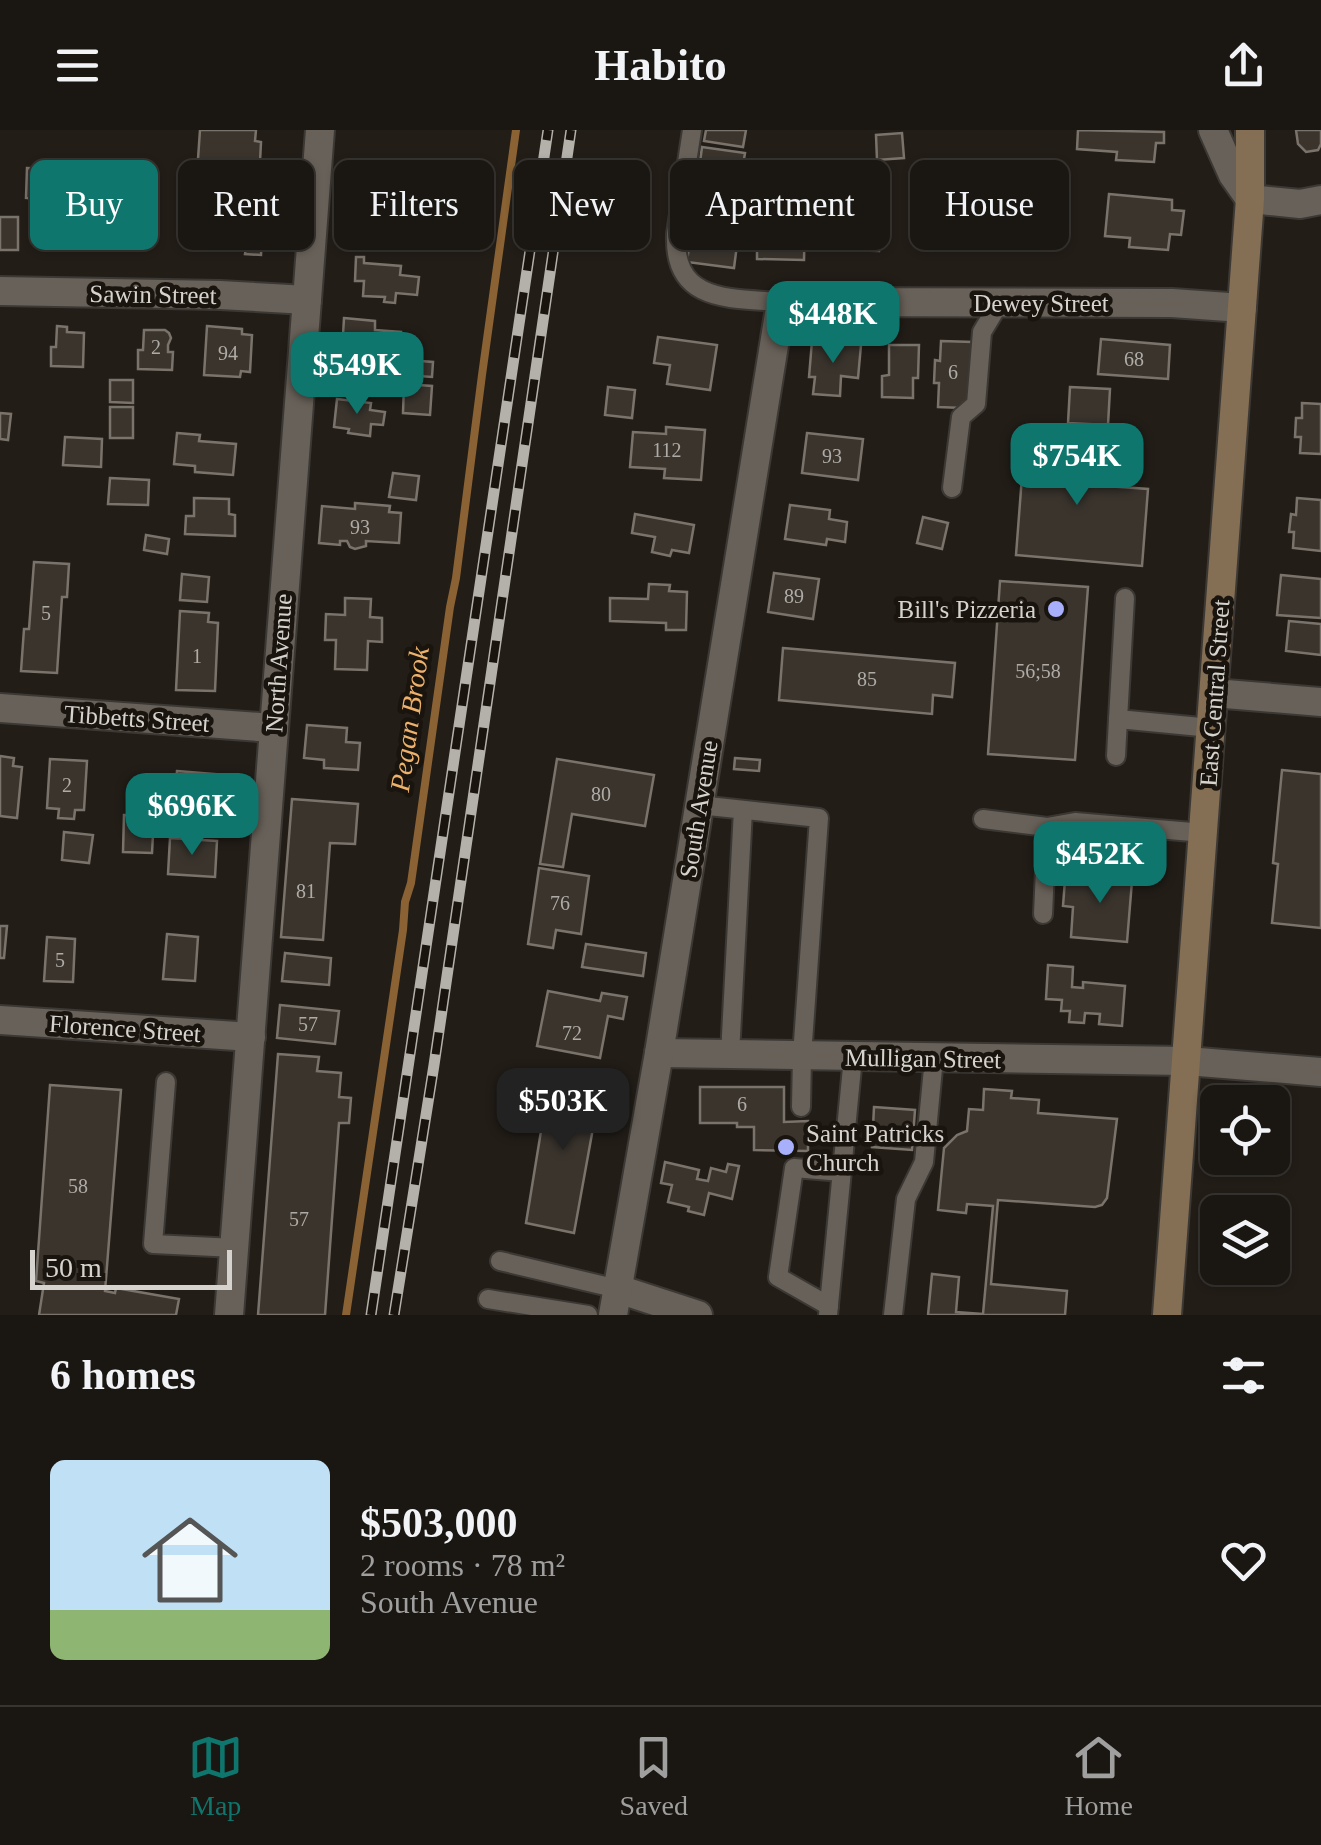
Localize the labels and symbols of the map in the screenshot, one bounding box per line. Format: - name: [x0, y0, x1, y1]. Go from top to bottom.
- street label: Sawin Street: [89, 280, 217, 309]
- pin: $448K: [763, 281, 903, 366]
- street label: Dewey Street: [973, 290, 1109, 317]
- pin: $549K: [287, 332, 427, 417]
- house number: 2: [151, 336, 161, 358]
- house number: 94: [218, 342, 238, 364]
- house number: 68: [1124, 348, 1144, 370]
- house number: 6: [948, 361, 958, 383]
- pin: $754K: [1007, 423, 1147, 508]
- house number: 112: [652, 439, 682, 461]
- house number: 93: [822, 445, 842, 467]
- house number: 93: [350, 516, 370, 538]
- house number: 89: [784, 585, 804, 607]
- street label: North Avenue: [260, 593, 297, 733]
- place label: Bill's Pizzeria: [897, 596, 1036, 623]
- marker: Bill's Pizzeria: [1045, 598, 1067, 620]
- street label: East Central Street: [1194, 599, 1235, 787]
- house number: 5: [41, 602, 51, 624]
- water label: Pegan Brook: [384, 644, 435, 794]
- house number: 1: [192, 645, 202, 667]
- house number: 56;58: [1015, 660, 1061, 682]
- house number: 85: [857, 668, 877, 690]
- street label: Tibbetts Street: [63, 700, 211, 737]
- street label: South Avenue: [674, 738, 723, 880]
- pin: $696K: [122, 773, 262, 858]
- house number: 2: [62, 774, 72, 796]
- house number: 80: [591, 783, 611, 805]
- pin: $452K: [1030, 821, 1170, 906]
- house number: 81: [296, 880, 316, 902]
- house number: 76: [550, 892, 570, 914]
- house number: 5: [55, 949, 65, 971]
- street label: Florence Street: [48, 1010, 202, 1047]
- house number: 57: [298, 1013, 318, 1035]
- house number: 72: [562, 1022, 582, 1044]
- street label: Mulligan Street: [845, 1044, 1001, 1073]
- pin: $503K: [493, 1068, 633, 1153]
- house number: 6: [737, 1093, 747, 1115]
- place label: Saint Patricks Church: [806, 1120, 944, 1176]
- marker: Saint Patricks Church: [775, 1136, 797, 1158]
- house number: 58: [68, 1175, 88, 1197]
- house number: 57: [289, 1208, 309, 1230]
- scale bar: [30, 1245, 232, 1290]

